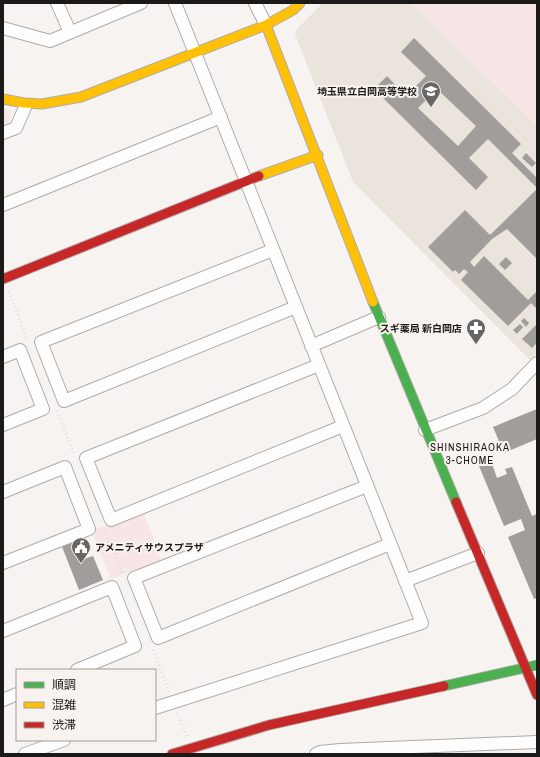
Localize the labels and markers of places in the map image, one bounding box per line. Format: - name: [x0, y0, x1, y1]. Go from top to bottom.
- school or university icon: 埼玉県立白岡高等学校: [420, 80, 442, 108]
- place label: 埼玉県立白岡高等学校: [317, 85, 417, 98]
- pharmacy icon: スギ薬局 新白岡店: [465, 317, 487, 345]
- place label: スギ薬局 新白岡店: [380, 322, 462, 335]
- public building icon: アメニティサウスプラザ: [70, 536, 92, 564]
- place label: アメニティサウスプラザ: [95, 541, 204, 554]

